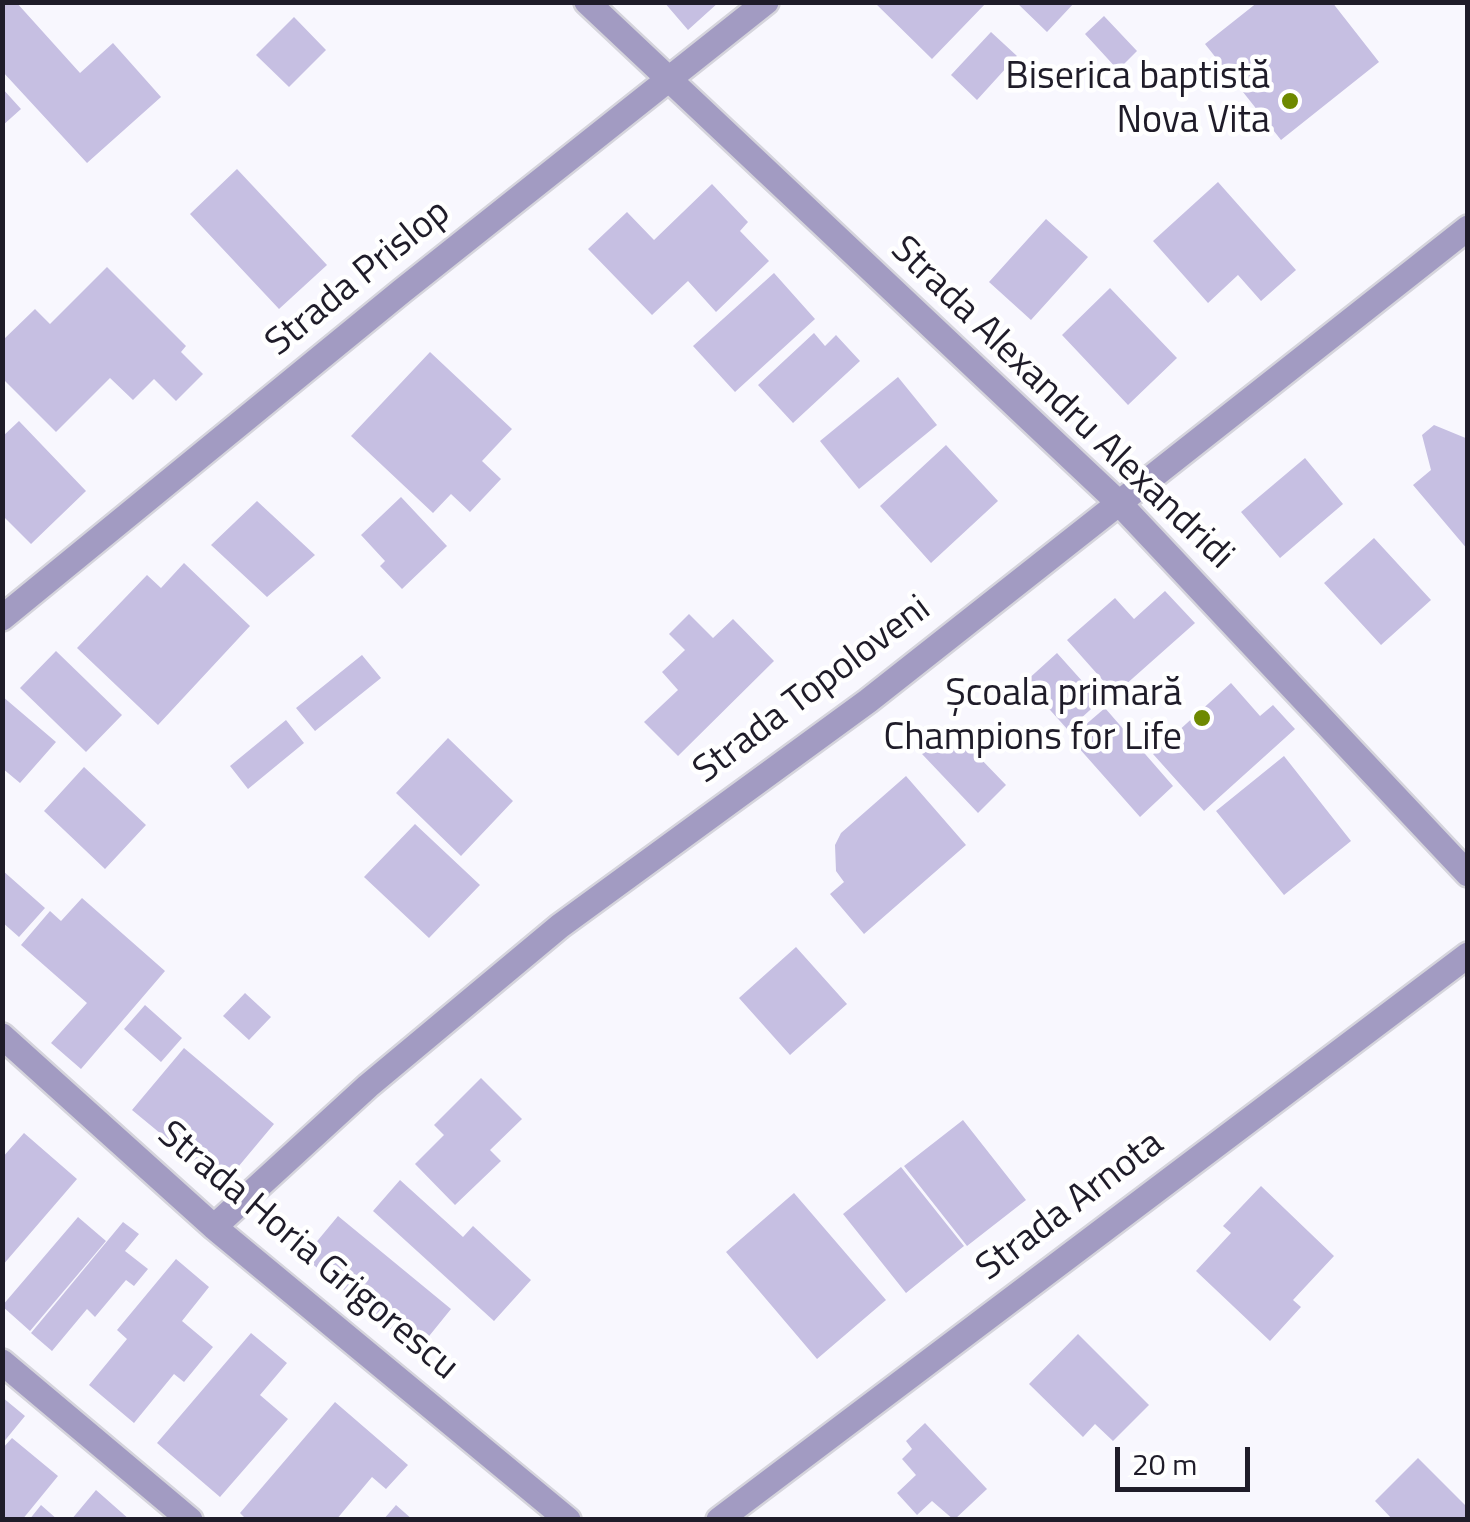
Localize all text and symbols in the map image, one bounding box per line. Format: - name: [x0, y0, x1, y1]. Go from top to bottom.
- place label: Biserica baptistă Nova Vita: [1005, 56, 1270, 146]
- marker: Biserica baptistă Nova Vita: [1279, 90, 1301, 112]
- street label: Strada Prislop: [258, 191, 460, 367]
- street label: Strada Alexandru Alexandridi: [880, 228, 1242, 580]
- street label: Strada Topoloveni: [686, 587, 940, 795]
- place label: Școala primară Champions for Life: [884, 673, 1182, 762]
- marker: Școala primară Champions for Life: [1191, 707, 1213, 729]
- street label: Strada Horia Grigorescu: [147, 1113, 467, 1391]
- street label: Strada Arnota: [969, 1122, 1173, 1292]
- scale bar: [1120, 1427, 1255, 1489]
- text: 20 m: [1132, 1441, 1197, 1487]

